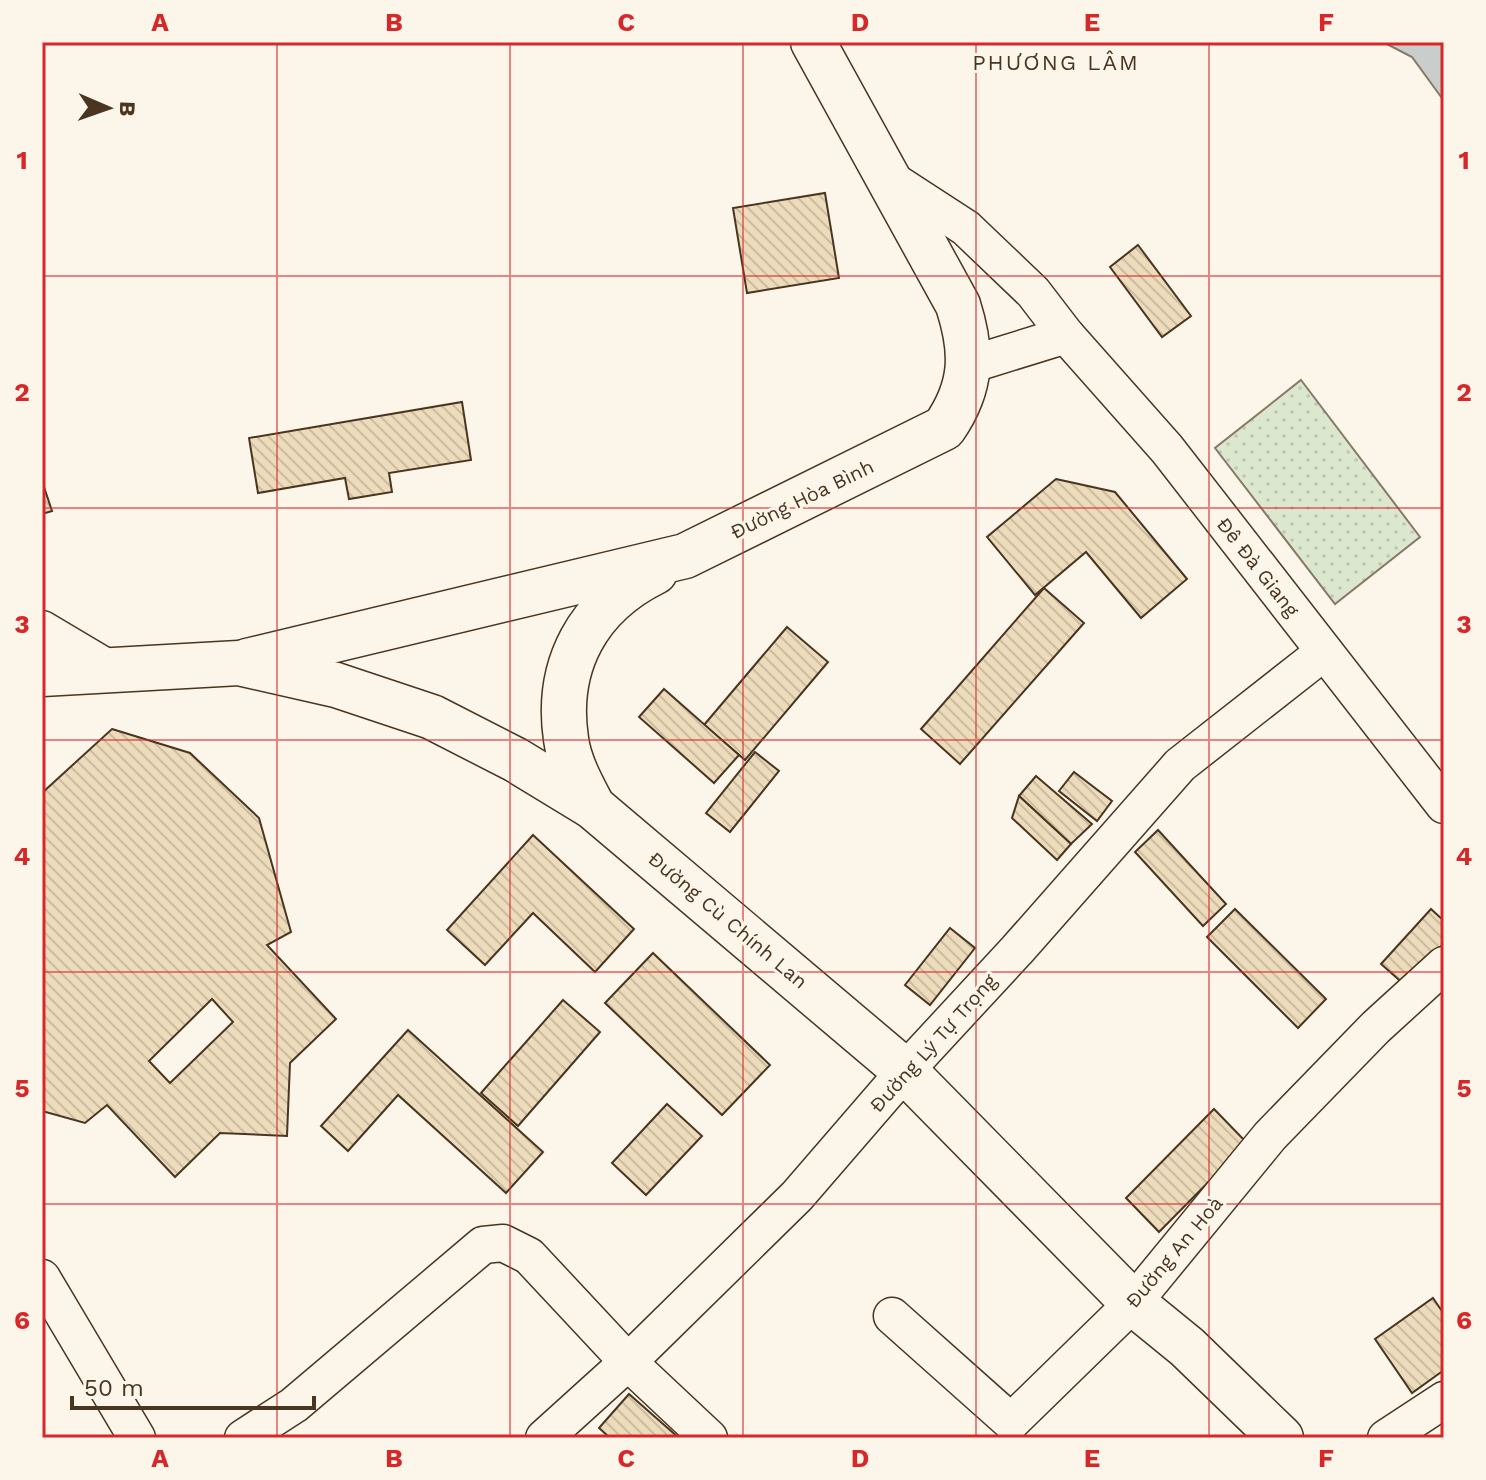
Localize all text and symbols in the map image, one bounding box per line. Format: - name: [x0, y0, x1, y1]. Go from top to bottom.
- text: A: [151, 7, 169, 37]
- text: B: [385, 7, 403, 37]
- text: C: [617, 7, 635, 37]
- text: D: [851, 7, 869, 37]
- text: E: [1084, 7, 1100, 37]
- text: F: [1318, 7, 1334, 37]
- district label: PHƯƠNG LÂM: [972, 50, 1140, 75]
- north arrow: [68, 68, 148, 148]
- text: B: [115, 101, 140, 117]
- text: 1: [16, 145, 28, 175]
- text: 1: [1458, 145, 1470, 175]
- text: 2: [14, 377, 30, 407]
- text: 2: [1456, 377, 1472, 407]
- street label: Đường Hòa Bình: [727, 454, 877, 544]
- street label: Đê Đà Giang: [1212, 512, 1305, 622]
- text: 3: [14, 609, 30, 639]
- text: 3: [1456, 609, 1472, 639]
- text: 4: [14, 841, 31, 871]
- text: 4: [1456, 841, 1473, 871]
- street label: Đường Cù Chính Lan: [644, 846, 812, 994]
- street label: Đường Lý Tự Trọng: [864, 969, 1002, 1117]
- text: 5: [14, 1073, 30, 1103]
- text: 5: [1456, 1073, 1472, 1103]
- street label: Đường An Hoà: [1120, 1191, 1228, 1313]
- text: 6: [14, 1305, 30, 1335]
- text: 6: [1456, 1305, 1472, 1335]
- scale bar: [72, 1360, 314, 1410]
- text: 50 m: [84, 1374, 144, 1402]
- text: A: [151, 1443, 169, 1473]
- text: B: [385, 1443, 403, 1473]
- text: C: [617, 1443, 635, 1473]
- text: D: [851, 1443, 869, 1473]
- text: E: [1084, 1443, 1100, 1473]
- text: F: [1318, 1443, 1334, 1473]

